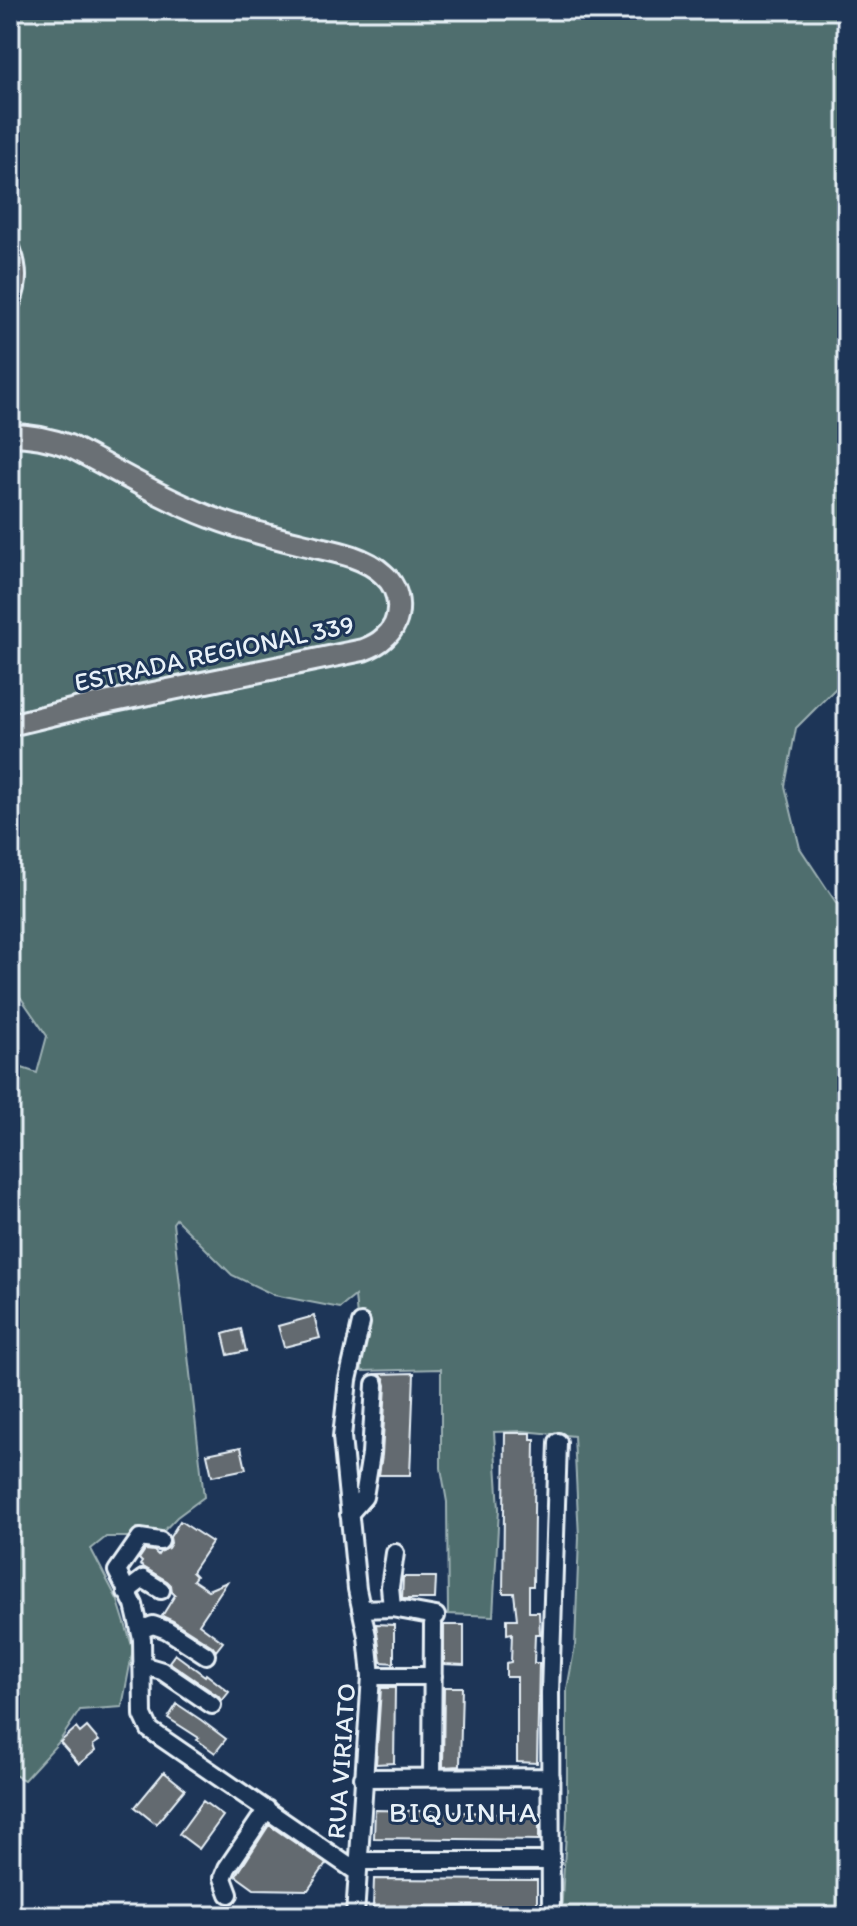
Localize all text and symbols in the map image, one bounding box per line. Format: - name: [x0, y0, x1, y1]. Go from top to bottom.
- street label: ESTRADA REGIONAL 339: [71, 608, 357, 698]
- street label: RUA VIRIATO: [320, 1682, 362, 1840]
- district label: BIQUINHA: [389, 1795, 539, 1829]

